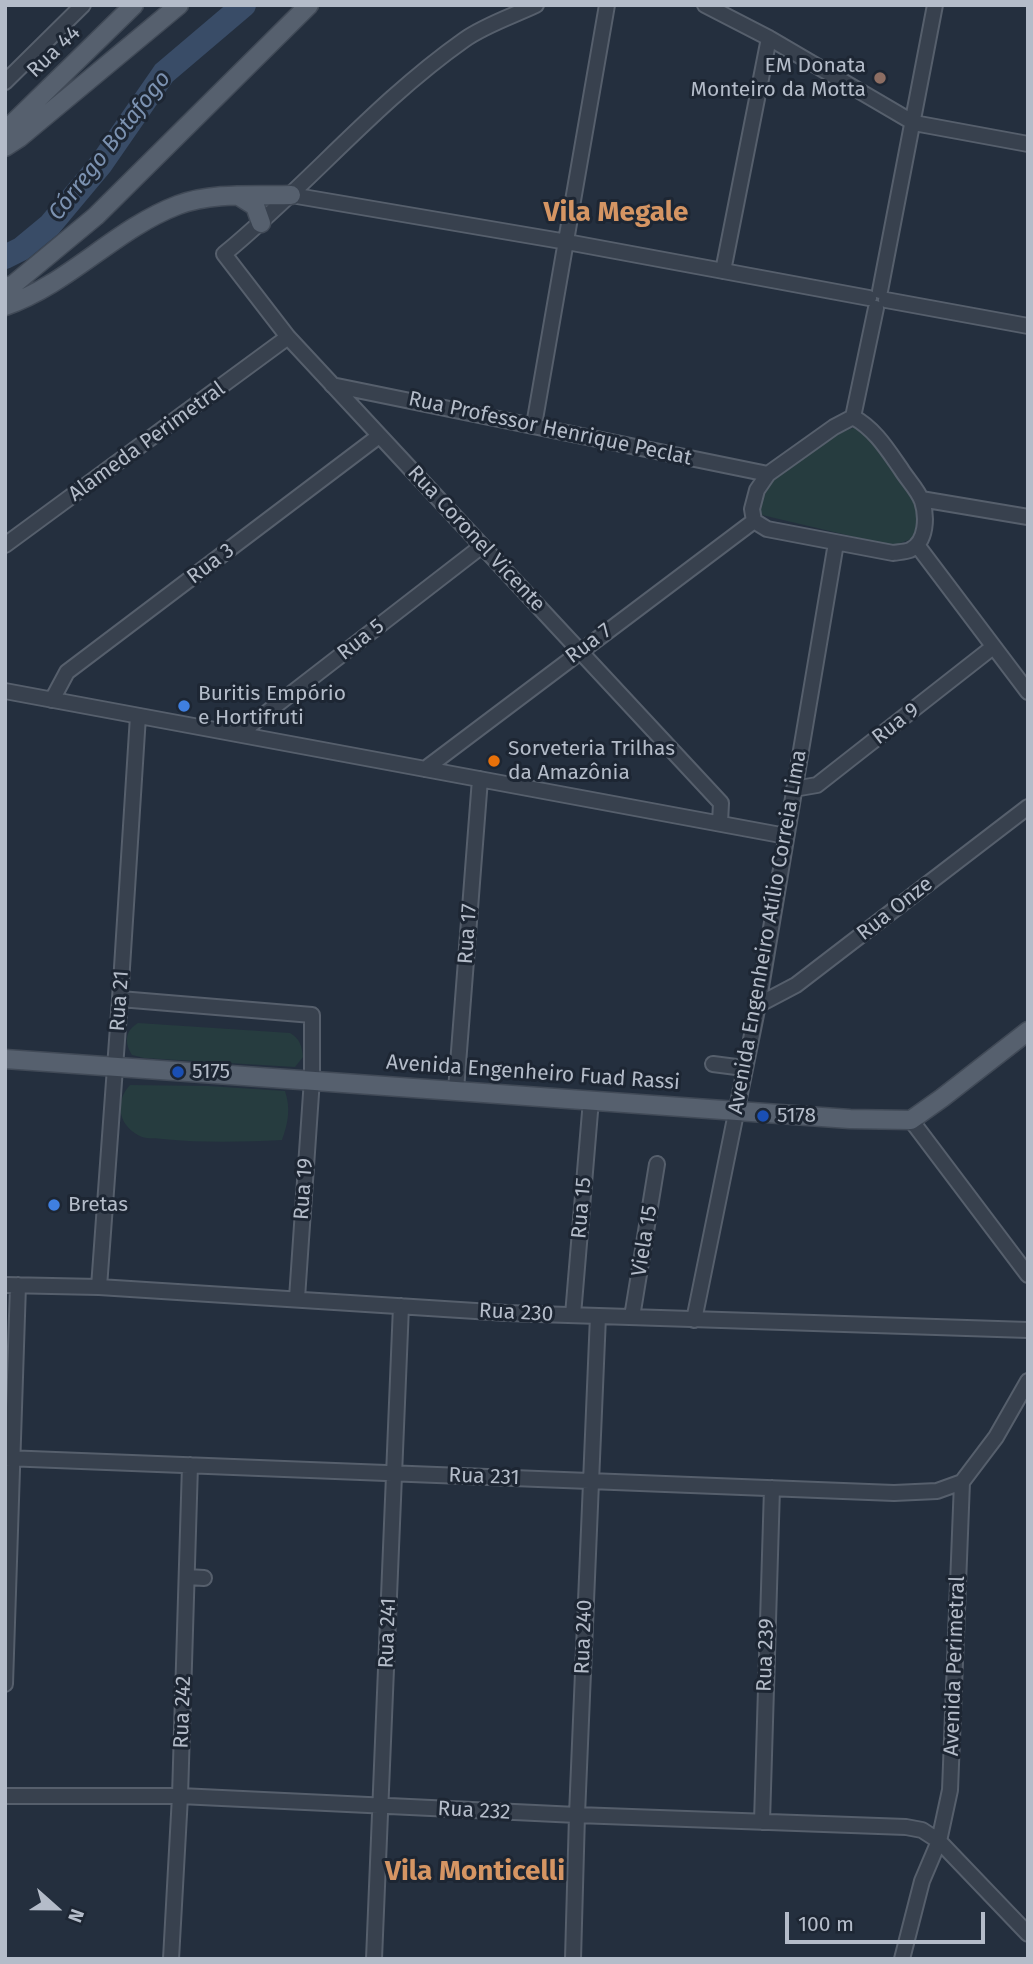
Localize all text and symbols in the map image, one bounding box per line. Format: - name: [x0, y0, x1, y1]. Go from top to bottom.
- street label: Rua 44: [22, 21, 86, 83]
- place label: EM Donata Monteiro da Motta: [691, 53, 866, 103]
- water label: Córrego Botafogo: [43, 66, 177, 226]
- marker: EM Donata Monteiro da Motta: [872, 70, 888, 86]
- district label: Vila Megale: [544, 196, 688, 230]
- street label: Alameda Perimetral: [64, 377, 230, 507]
- street label: Rua Professor Henrique Peclat: [406, 387, 694, 471]
- street label: Rua Coronel Vicente: [402, 461, 550, 617]
- street label: Rua 3: [182, 538, 240, 590]
- street label: Rua 5: [333, 614, 389, 666]
- street label: Rua 7: [561, 619, 617, 669]
- place label: Buritis Empório e Hortifruti: [198, 681, 346, 731]
- marker: Buritis Empório e Hortifruti: [176, 698, 192, 714]
- street label: Rua 9: [867, 698, 925, 750]
- place label: Sorveteria Trilhas da Amazônia: [508, 736, 675, 786]
- street label: Avenida Engenheiro Atílio Correia Lima: [724, 748, 812, 1116]
- marker: Sorveteria Trilhas da Amazônia: [486, 753, 502, 769]
- street label: Rua Onze: [852, 872, 938, 946]
- street label: Rua 17: [453, 903, 483, 965]
- street label: Rua 21: [105, 970, 135, 1032]
- street label: Avenida Engenheiro Fuad Rassi: [385, 1050, 681, 1096]
- place label: 5175: [192, 1059, 230, 1085]
- marker: 5175: [170, 1064, 186, 1080]
- place label: 5178: [777, 1103, 816, 1129]
- marker: 5178: [755, 1108, 771, 1124]
- street label: Rua 19: [289, 1157, 319, 1221]
- street label: Rua 15: [567, 1176, 597, 1240]
- place label: Bretas: [68, 1192, 128, 1218]
- marker: Bretas: [46, 1197, 62, 1213]
- street label: Viela 15: [627, 1204, 663, 1278]
- street label: Rua 230: [478, 1298, 554, 1328]
- street label: Rua 231: [448, 1463, 520, 1491]
- street label: Avenida Perimetral: [939, 1575, 971, 1757]
- street label: Rua 241: [374, 1597, 402, 1669]
- street label: Rua 240: [570, 1599, 598, 1675]
- street label: Rua 239: [752, 1618, 780, 1692]
- street label: Rua 242: [169, 1675, 197, 1749]
- street label: Rua 232: [437, 1797, 511, 1825]
- district label: Vila Monticelli: [385, 1855, 565, 1889]
- north arrow: [21, 1873, 91, 1943]
- scale bar: [788, 1898, 988, 1942]
- text: N: [63, 1906, 89, 1926]
- text: 100 m: [798, 1911, 854, 1937]

